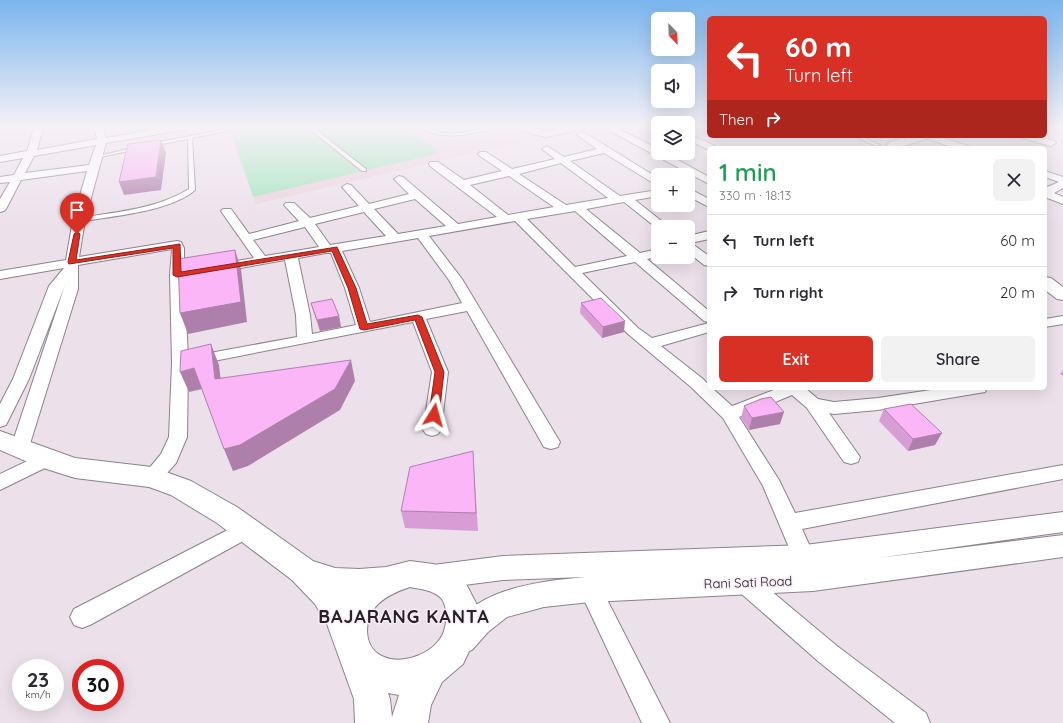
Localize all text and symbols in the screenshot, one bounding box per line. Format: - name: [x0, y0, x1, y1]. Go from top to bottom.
- north arrow: [651, 12, 695, 56]
- map controls: [651, 12, 695, 264]
- text: 60 m: [785, 29, 851, 64]
- icon: left: [719, 32, 771, 84]
- button: sound: [651, 64, 695, 108]
- text: Turn left: [785, 64, 853, 87]
- icon: right: [762, 108, 784, 130]
- text: Then: [719, 110, 754, 129]
- button: layers: [651, 116, 695, 160]
- text: 1 min: [719, 157, 777, 187]
- button: close: [993, 159, 1035, 201]
- button: +: [651, 168, 695, 212]
- text: 330 m · 18:13: [719, 187, 791, 203]
- pin: [60, 193, 94, 234]
- icon: arrive: [66, 199, 88, 221]
- button: −: [651, 220, 695, 264]
- icon: left: [719, 230, 741, 252]
- text: Turn left: [753, 231, 815, 250]
- text: 60 m: [1000, 231, 1035, 250]
- icon: right: [719, 282, 741, 304]
- text: Turn right: [753, 283, 824, 302]
- text: 20 m: [1000, 283, 1035, 302]
- button: Exit: [719, 336, 873, 382]
- button: Share: [881, 336, 1035, 382]
- position arrow: [413, 394, 455, 436]
- street label: Rani Sati Road: [703, 572, 793, 592]
- district label: BAJARANG KANTA: [318, 605, 490, 628]
- speed limit sign: 30: [72, 659, 124, 711]
- text: 23: [27, 667, 49, 692]
- text: km/h: [25, 688, 51, 701]

